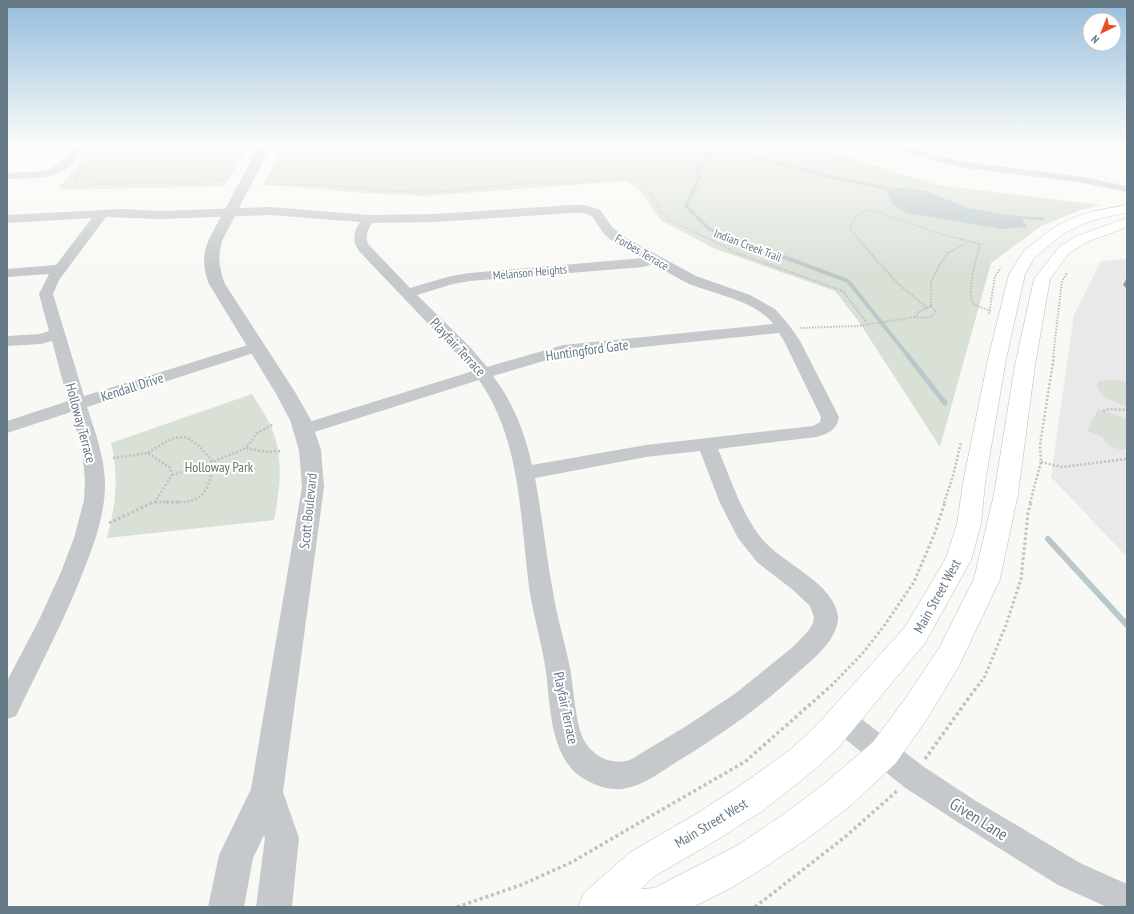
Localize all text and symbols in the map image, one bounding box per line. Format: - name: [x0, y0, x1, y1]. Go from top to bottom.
- north arrow: [1082, 12, 1122, 52]
- text: N: [1088, 32, 1102, 46]
- street label: Indian Creek Trail: [712, 225, 784, 265]
- street label: Forbes Terrace: [613, 231, 671, 273]
- street label: Melanson Heights: [492, 261, 568, 283]
- street label: Playfair Terrace: [426, 314, 490, 380]
- street label: Huntingford Gate: [545, 335, 630, 365]
- street label: Kendall Drive: [98, 368, 166, 406]
- street label: Holloway Terrace: [62, 381, 100, 465]
- park label: Holloway Park: [185, 458, 254, 476]
- street label: Scott Boulevard: [295, 472, 321, 550]
- street label: Main Street West: [909, 556, 965, 636]
- street label: Playfair Terrace: [550, 670, 582, 746]
- street label: Given Lane: [946, 792, 1012, 846]
- street label: Main Street West: [671, 794, 751, 852]

